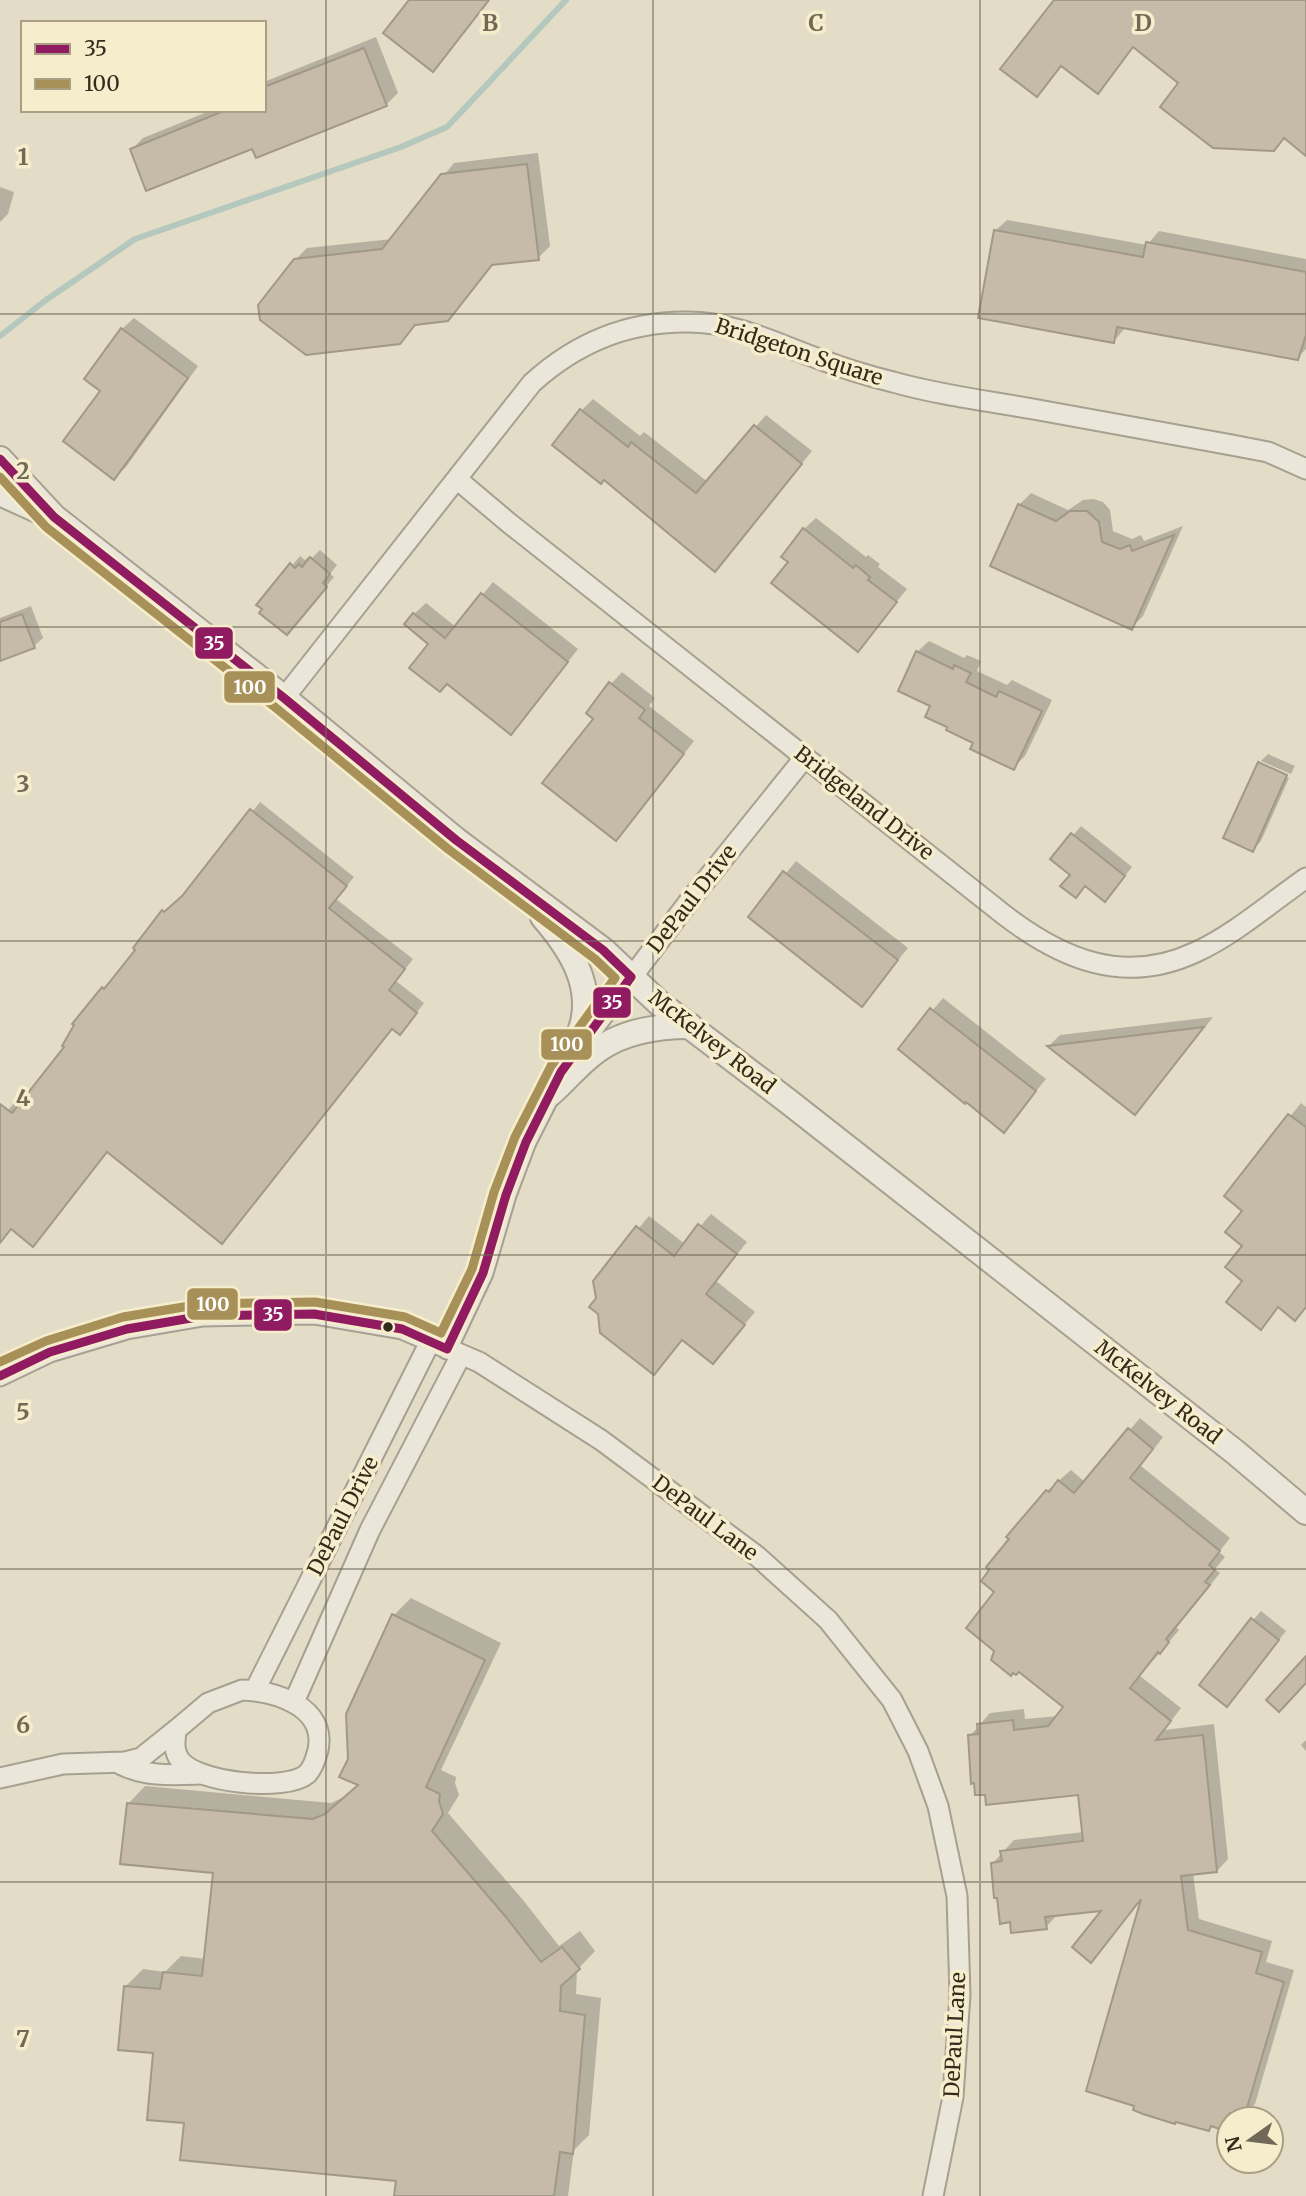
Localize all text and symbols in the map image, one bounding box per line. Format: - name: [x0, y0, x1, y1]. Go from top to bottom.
- text: B: [482, 8, 498, 37]
- text: C: [808, 8, 824, 37]
- text: D: [1134, 8, 1152, 37]
- legend: [21, 21, 266, 112]
- text: 35: [84, 35, 107, 62]
- text: 100: [84, 70, 120, 97]
- text: 1: [18, 142, 29, 171]
- street label: Bridgeton Square: [712, 312, 886, 391]
- text: 2: [16, 456, 30, 485]
- line badge: 35: [194, 626, 234, 660]
- text: 35: [203, 631, 225, 655]
- line badge: 100: [223, 670, 276, 704]
- text: 100: [233, 675, 267, 699]
- street label: Bridgeland Drive: [789, 740, 940, 866]
- text: 3: [16, 769, 30, 798]
- street label: DePaul Drive: [641, 839, 742, 958]
- street label: McKelvey Road: [643, 984, 781, 1100]
- line badge: 35: [592, 986, 632, 1019]
- text: 35: [601, 990, 623, 1014]
- line badge: 100: [540, 1028, 593, 1061]
- text: 100: [550, 1032, 584, 1056]
- text: 4: [16, 1083, 31, 1112]
- line badge: 100: [186, 1287, 239, 1321]
- text: 100: [196, 1292, 230, 1316]
- line badge: 35: [253, 1298, 293, 1332]
- text: 35: [262, 1302, 284, 1326]
- unlabelled marker: [381, 1320, 395, 1334]
- street label: McKelvey Road: [1089, 1334, 1227, 1450]
- text: 5: [16, 1397, 30, 1426]
- street label: DePaul Drive: [301, 1452, 384, 1580]
- street label: DePaul Lane: [647, 1469, 764, 1566]
- text: 6: [16, 1710, 30, 1739]
- street label: DePaul Lane: [938, 1972, 971, 2098]
- text: 7: [16, 2024, 30, 2053]
- north arrow: [1215, 2105, 1285, 2175]
- text: N: [1220, 2134, 1247, 2154]

